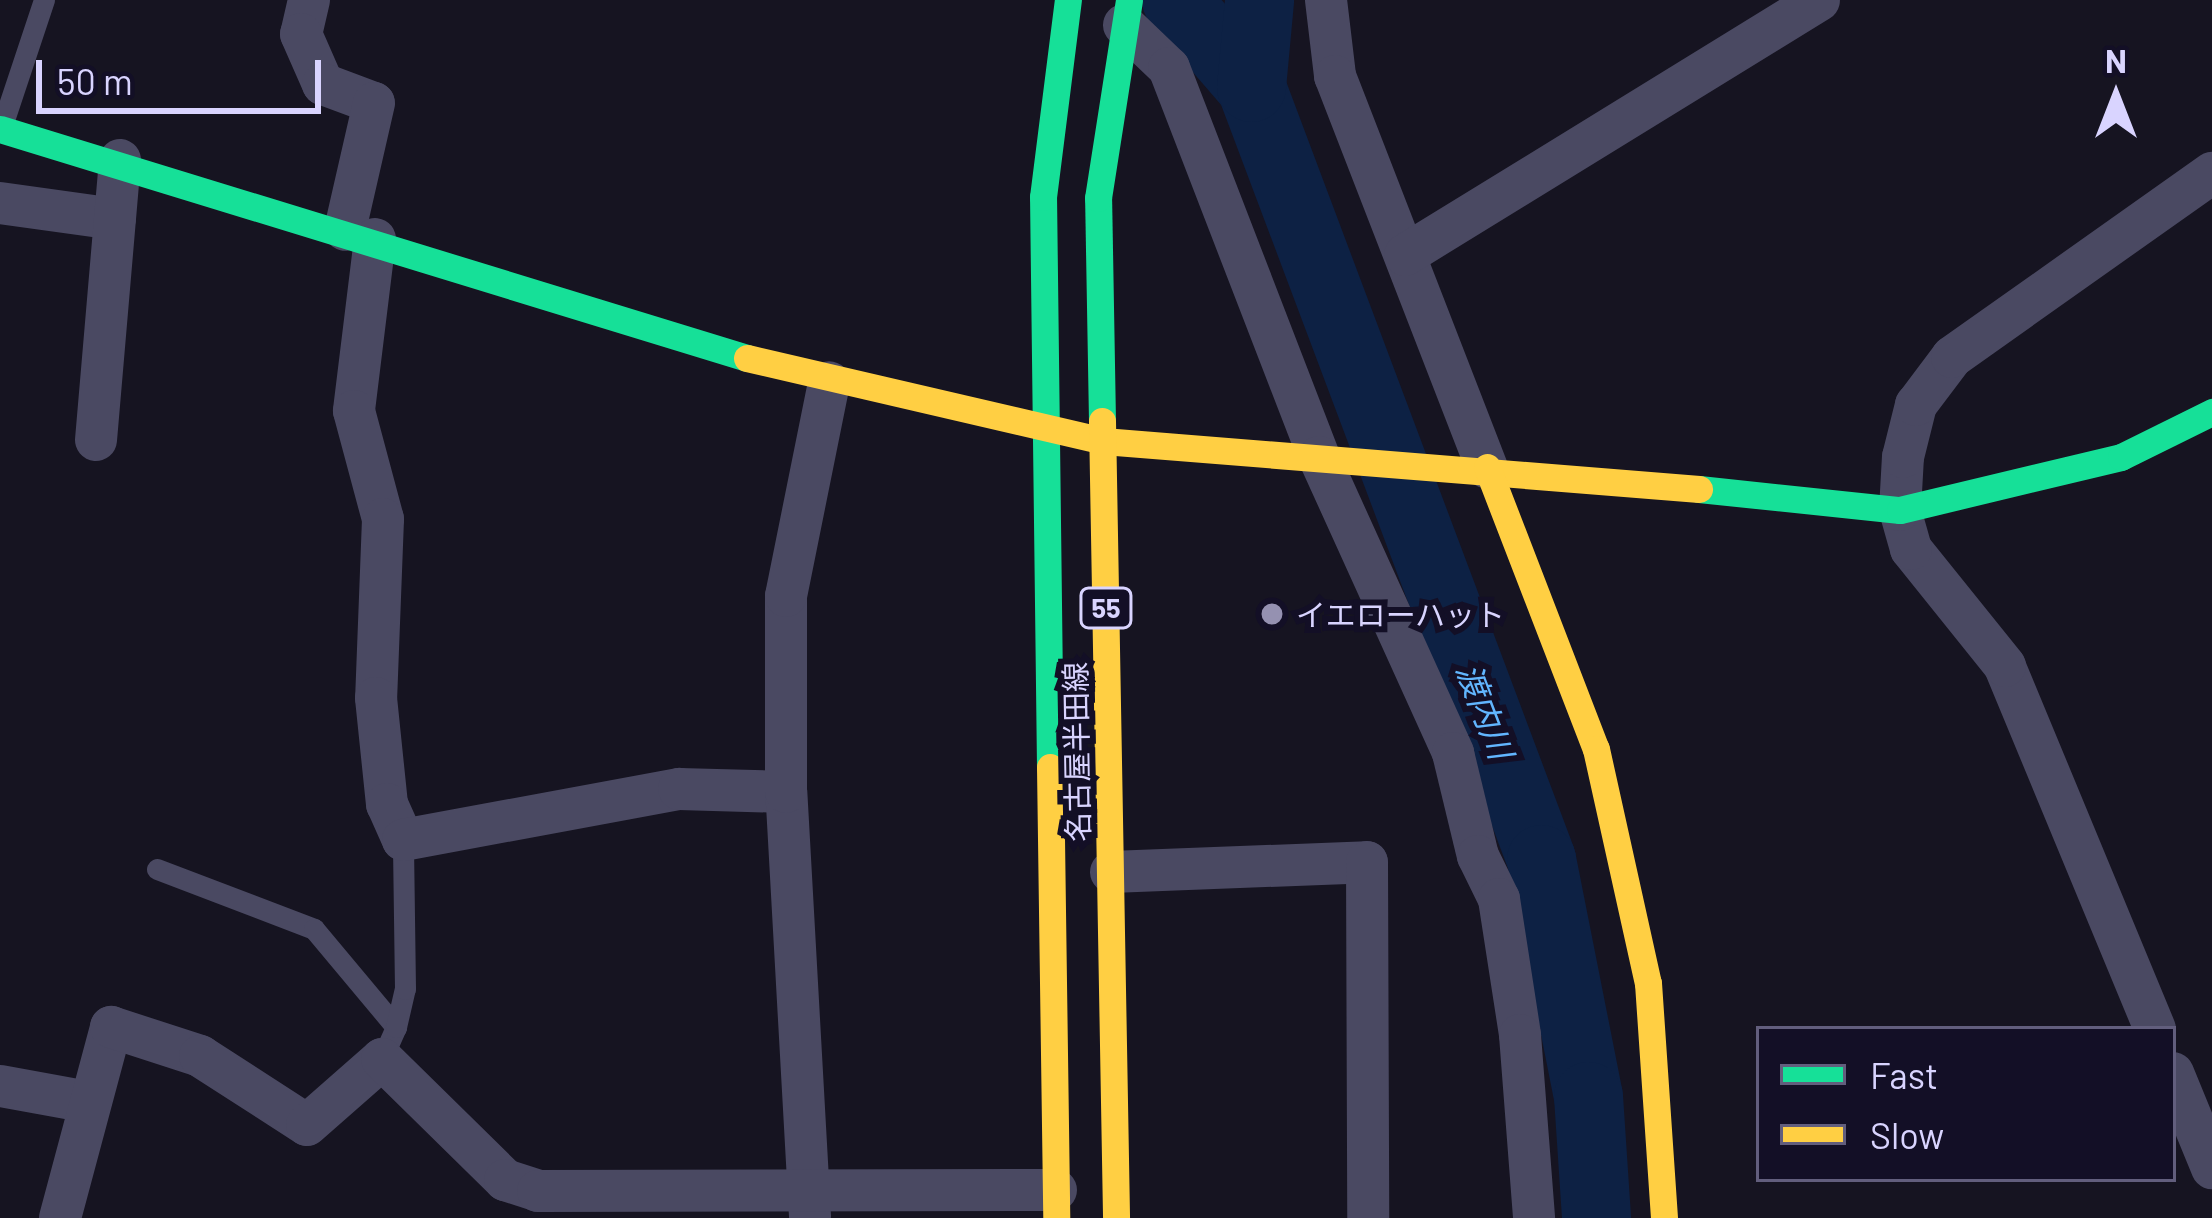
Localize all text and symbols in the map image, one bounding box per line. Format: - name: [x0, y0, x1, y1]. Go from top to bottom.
- scale bar: [42, 36, 327, 110]
- north arrow: [2056, 36, 2176, 156]
- text: N: [2105, 40, 2127, 80]
- text: 50 m: [57, 59, 133, 102]
- road number: 55: [1079, 587, 1133, 629]
- place label: イエローハット: [1296, 596, 1506, 632]
- marker: イエローハット: [1259, 601, 1285, 627]
- water label: 渡内川: [1449, 658, 1521, 764]
- street label: 名古屋半田線: [1056, 662, 1096, 842]
- legend: [1756, 1026, 2176, 1182]
- text: Fast: [1870, 1053, 1938, 1096]
- text: Slow: [1870, 1113, 1944, 1156]

